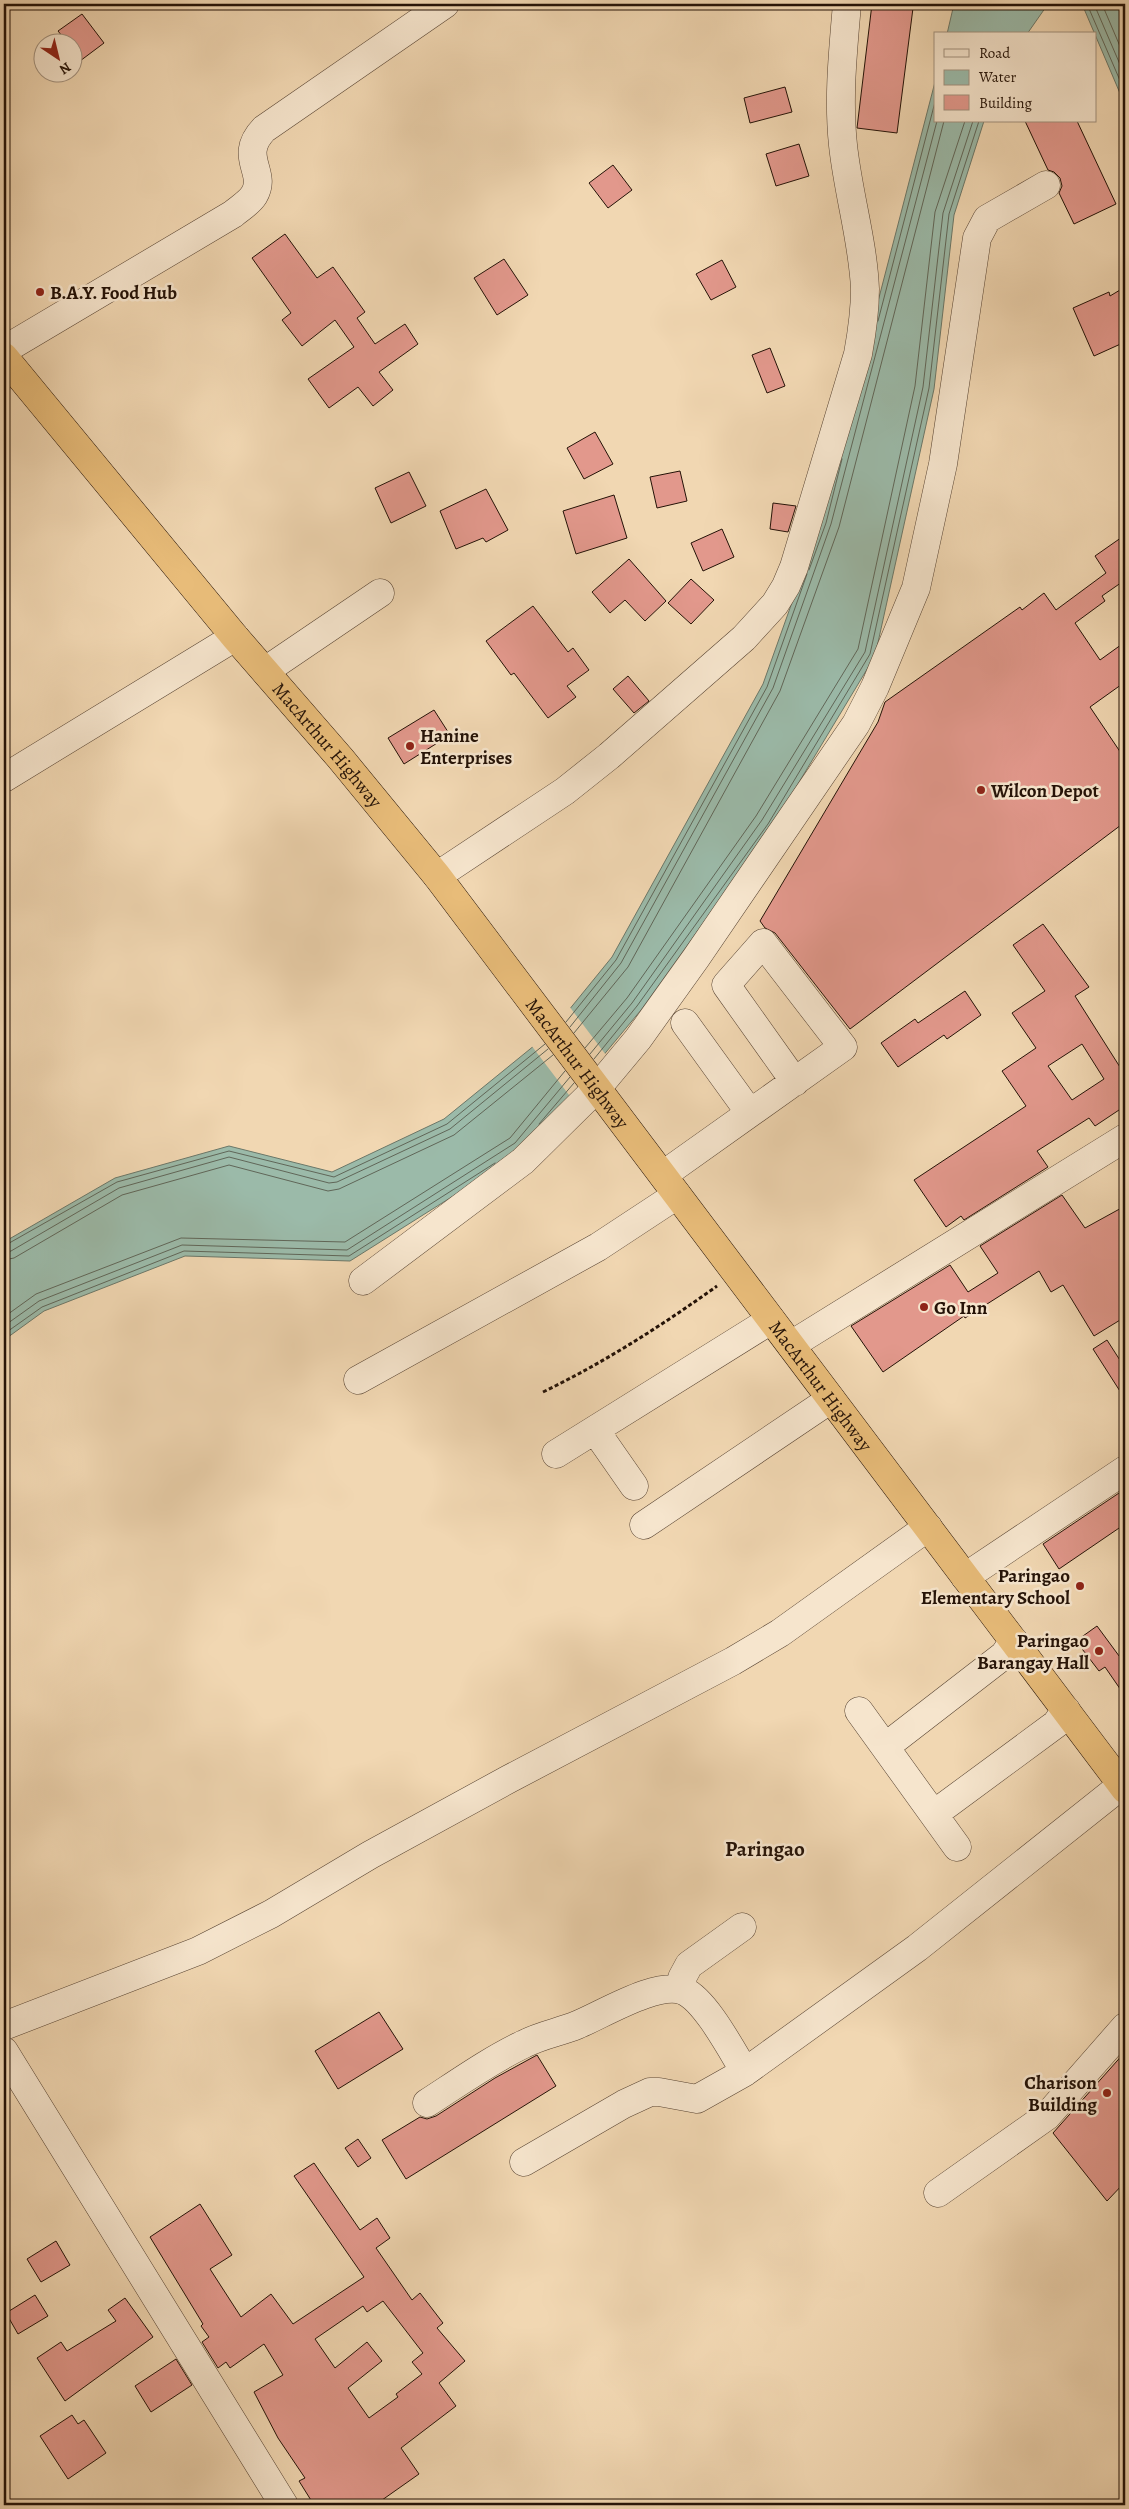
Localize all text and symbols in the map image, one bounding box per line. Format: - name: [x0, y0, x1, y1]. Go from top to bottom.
- north arrow: [32, 32, 82, 82]
- legend: [934, 32, 1096, 122]
- text: Road: [979, 43, 1011, 63]
- text: N: [56, 58, 75, 79]
- text: Water: [978, 67, 1016, 87]
- text: Building: [979, 93, 1032, 113]
- place label: B.A.Y. Food Hub: [50, 280, 177, 306]
- marker: B.A.Y. Food Hub: [34, 286, 46, 298]
- street label: MacArthur Highway: [266, 677, 388, 814]
- place label: Hanine Enterprises: [420, 723, 513, 771]
- marker: Hanine Enterprises: [404, 740, 416, 752]
- place label: Wilcon Depot: [990, 778, 1099, 804]
- marker: Wilcon Depot: [975, 784, 987, 796]
- street label: MacArthur Highway: [519, 993, 635, 1135]
- place label: Go Inn: [934, 1295, 988, 1321]
- marker: Go Inn: [918, 1301, 930, 1313]
- street label: MacArthur Highway: [762, 1315, 878, 1457]
- place label: Paringao Elementary School: [921, 1563, 1070, 1611]
- marker: Paringao Elementary School: [1074, 1580, 1086, 1592]
- place label: Paringao Barangay Hall: [977, 1628, 1089, 1676]
- marker: Paringao Barangay Hall: [1093, 1645, 1105, 1657]
- district label: Paringao: [725, 1835, 805, 1863]
- place label: Charison Building: [1024, 2070, 1097, 2118]
- marker: Charison Building: [1101, 2087, 1113, 2099]

